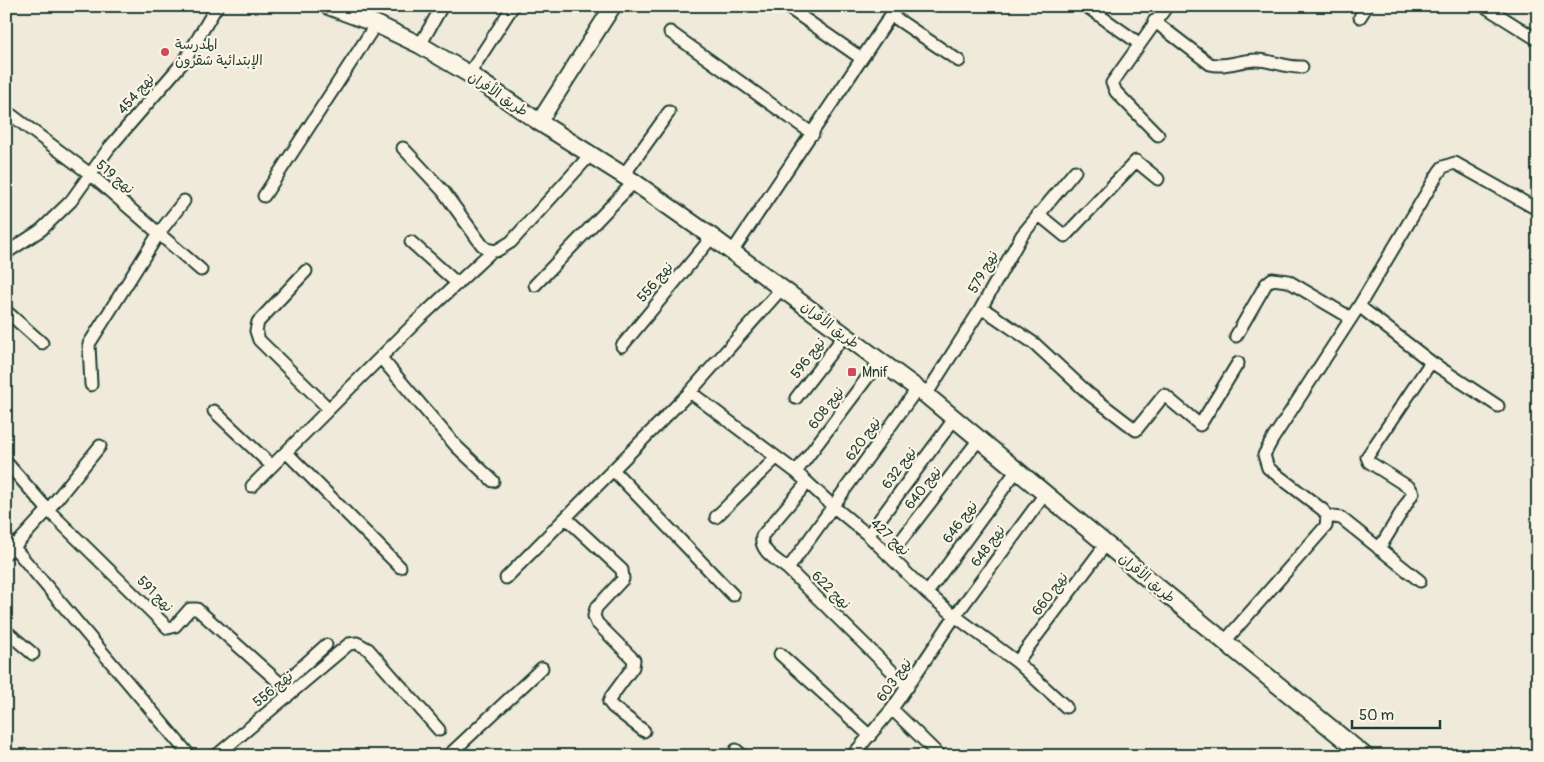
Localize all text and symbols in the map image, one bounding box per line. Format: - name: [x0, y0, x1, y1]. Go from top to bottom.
- place label: المدرسة الإبتدائية شقرون: [175, 36, 263, 70]
- marker: المدرسة الإبتدائية شقرون: [159, 46, 171, 58]
- street label: طريق الأفران: [465, 67, 532, 120]
- street label: نهج 454: [114, 70, 159, 118]
- street label: نهج 519: [92, 156, 137, 198]
- street label: نهج 579: [964, 248, 1002, 297]
- street label: نهج 556: [633, 258, 677, 306]
- street label: طريق الأفران: [798, 297, 863, 352]
- street label: نهج 596: [787, 334, 830, 382]
- place label: Mnif: [862, 364, 888, 381]
- marker: Mnif: [846, 366, 858, 378]
- street label: نهج 608: [805, 383, 848, 433]
- street label: نهج 620: [842, 414, 885, 465]
- street label: نهج 632: [878, 444, 921, 493]
- street label: نهج 640: [901, 463, 946, 513]
- street label: نهج 646: [939, 497, 982, 547]
- street label: نهج 427: [866, 515, 913, 560]
- street label: نهج 648: [967, 522, 1010, 571]
- street label: طريق الأفران: [1115, 549, 1179, 606]
- street label: نهج 622: [807, 567, 854, 613]
- street label: نهج 660: [1028, 569, 1073, 620]
- street label: نهج 591: [133, 572, 177, 616]
- street label: نهج 603: [873, 655, 916, 706]
- street label: نهج 556: [249, 667, 297, 711]
- scale bar: [1352, 697, 1439, 729]
- text: 50 m: [1359, 706, 1394, 725]

